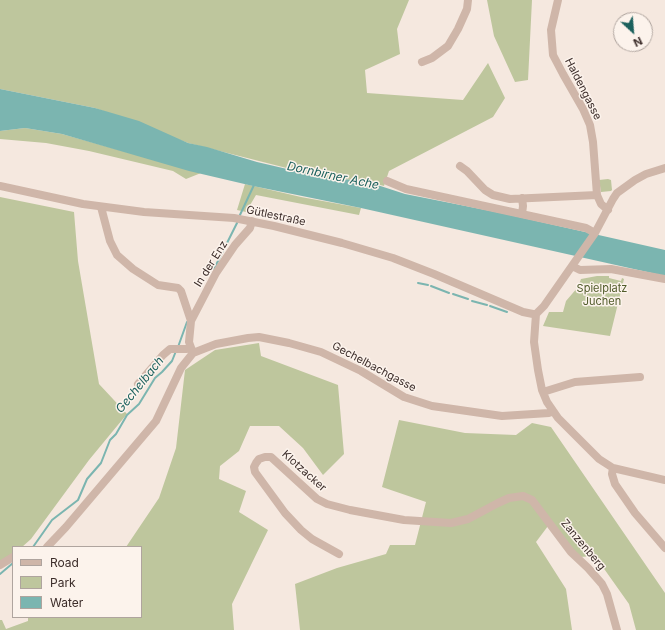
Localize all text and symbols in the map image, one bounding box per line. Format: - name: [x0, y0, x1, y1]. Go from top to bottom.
- north arrow: [613, 12, 653, 52]
- text: N: [631, 34, 645, 50]
- street label: Haldengasse: [562, 56, 604, 122]
- water label: Dornbirner Ache: [286, 159, 380, 193]
- street label: Gütlestraße: [245, 203, 307, 229]
- street label: In der Enz: [192, 238, 230, 290]
- park label: Spielplatz Juchen: [577, 282, 627, 308]
- street label: Gechelbachgasse: [330, 339, 418, 395]
- water label: Gechelbach: [113, 354, 167, 416]
- street label: Klotzacker: [279, 448, 329, 494]
- street label: Zanzenberg: [558, 517, 608, 573]
- legend: [12, 546, 142, 618]
- text: Road: [50, 555, 79, 570]
- text: Park: [50, 575, 76, 590]
- text: Water: [50, 595, 83, 610]

